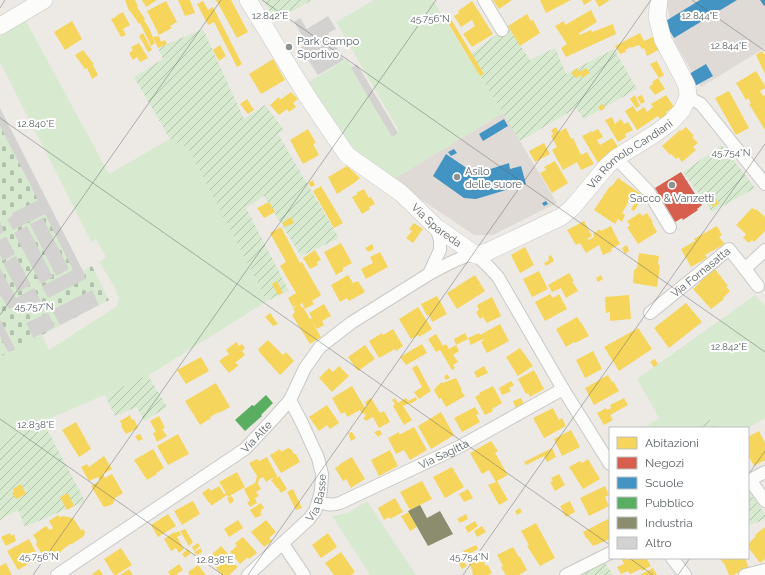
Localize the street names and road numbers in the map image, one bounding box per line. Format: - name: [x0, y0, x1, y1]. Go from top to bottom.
- street label: Via Romolo Candiani: [585, 117, 675, 192]
- street label: Via Spareda: [409, 201, 464, 250]
- street label: Via Fornasatta: [669, 245, 733, 300]
- street label: Via Alte: [239, 418, 275, 456]
- street label: Via Sagitta: [417, 437, 471, 472]
- street label: Via Basse: [303, 473, 329, 524]

